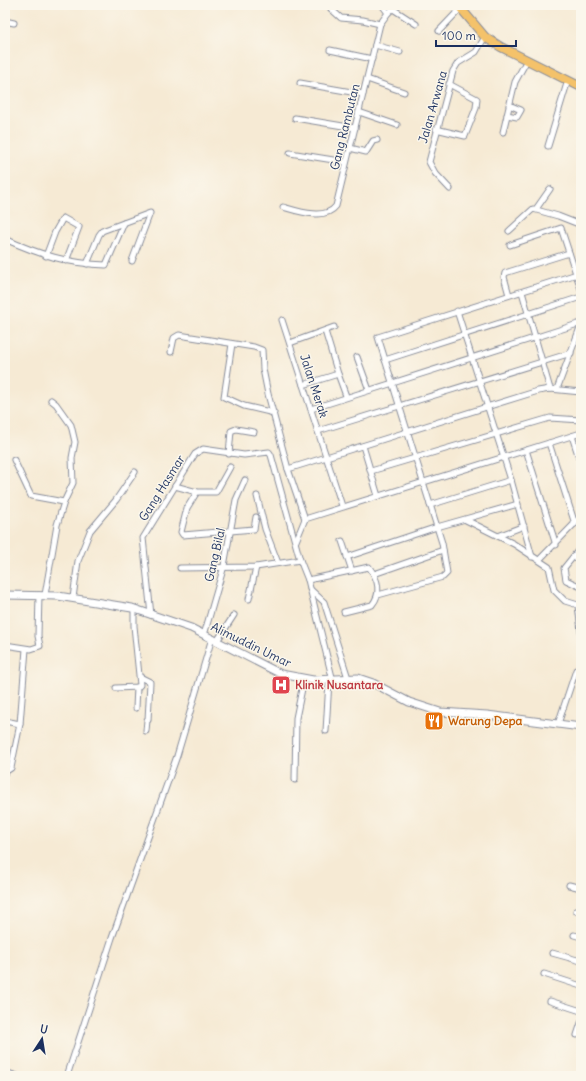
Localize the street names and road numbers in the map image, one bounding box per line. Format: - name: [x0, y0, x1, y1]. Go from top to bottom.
- street label: Jalan Arwana: [415, 69, 450, 145]
- street label: Gang Rambutan: [327, 82, 363, 172]
- street label: Jalan Merak: [297, 352, 332, 420]
- street label: Gang Hasmar: [135, 452, 188, 524]
- street label: Gang Bilal: [201, 527, 228, 583]
- street label: Alimuddin Umar: [209, 619, 294, 671]

